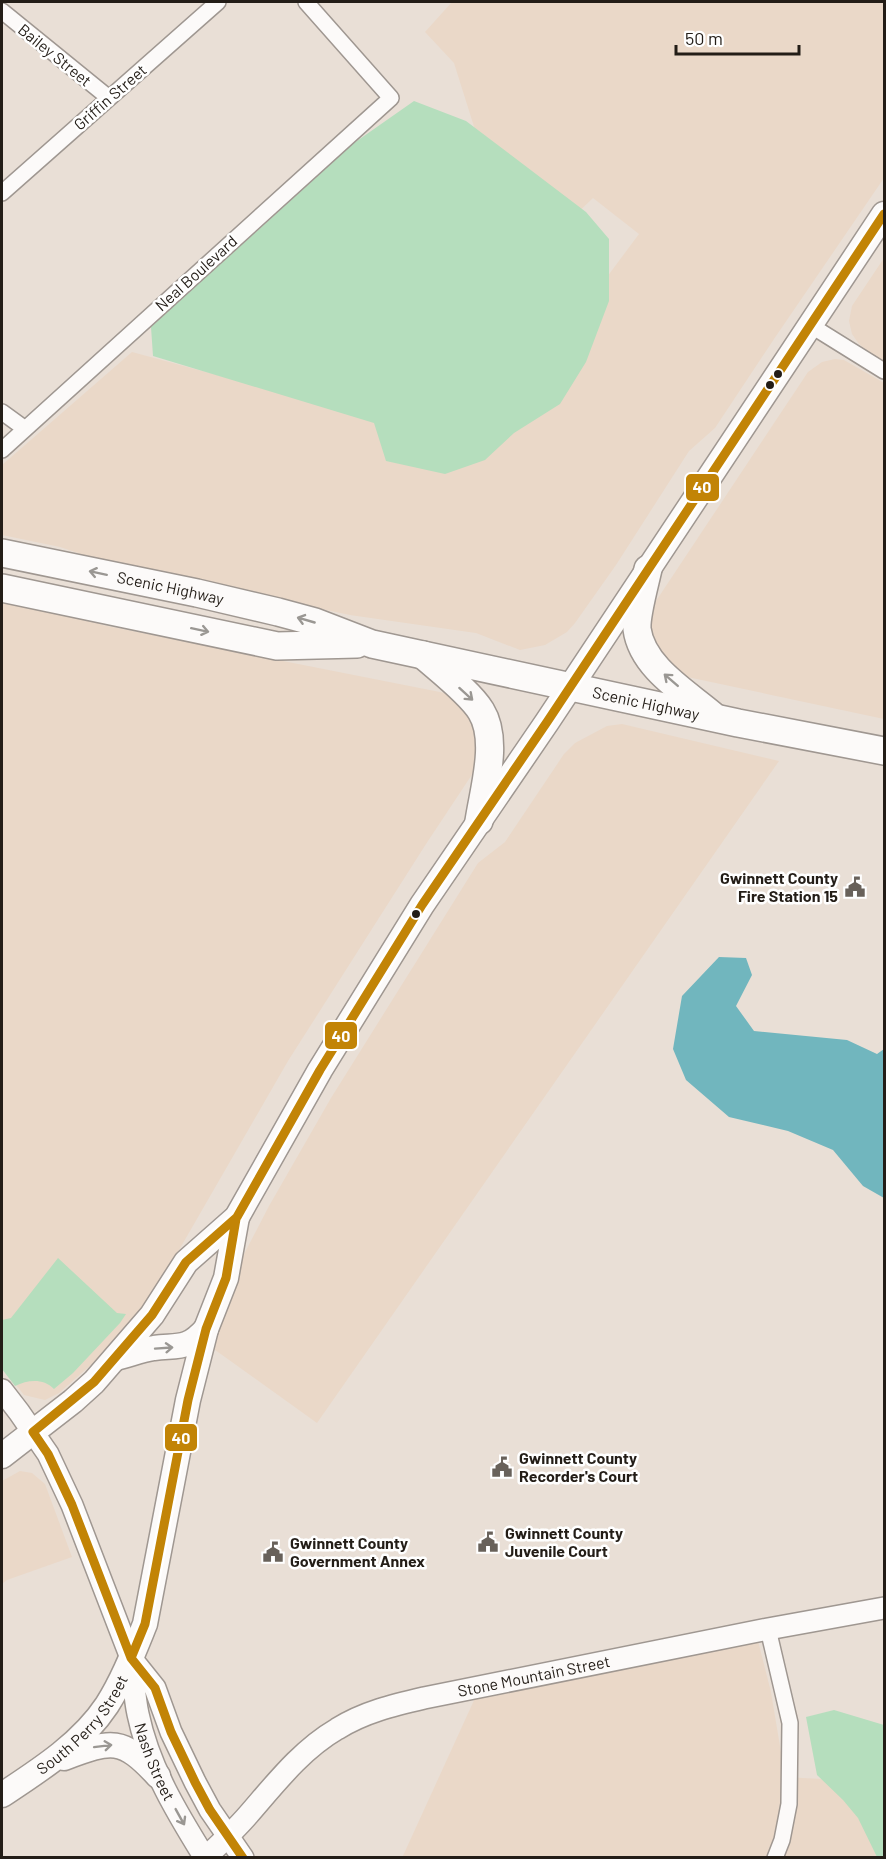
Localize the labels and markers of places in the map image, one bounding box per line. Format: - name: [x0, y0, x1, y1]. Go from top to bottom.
- unlabelled marker: [772, 368, 784, 380]
- unlabelled marker: [764, 379, 776, 391]
- place label: Gwinnett County Fire Station 15: [720, 868, 838, 905]
- public building icon: Gwinnett County Fire Station 15: [843, 875, 867, 899]
- unlabelled marker: [410, 908, 422, 920]
- place label: Gwinnett County Recorder's Court: [519, 1448, 638, 1485]
- public building icon: Gwinnett County Recorder's Court: [490, 1455, 514, 1479]
- place label: Gwinnett County Juvenile Court: [505, 1523, 623, 1560]
- public building icon: Gwinnett County Juvenile Court: [476, 1530, 500, 1554]
- place label: Gwinnett County Government Annex: [290, 1533, 425, 1570]
- public building icon: Gwinnett County Government Annex: [261, 1540, 285, 1564]

